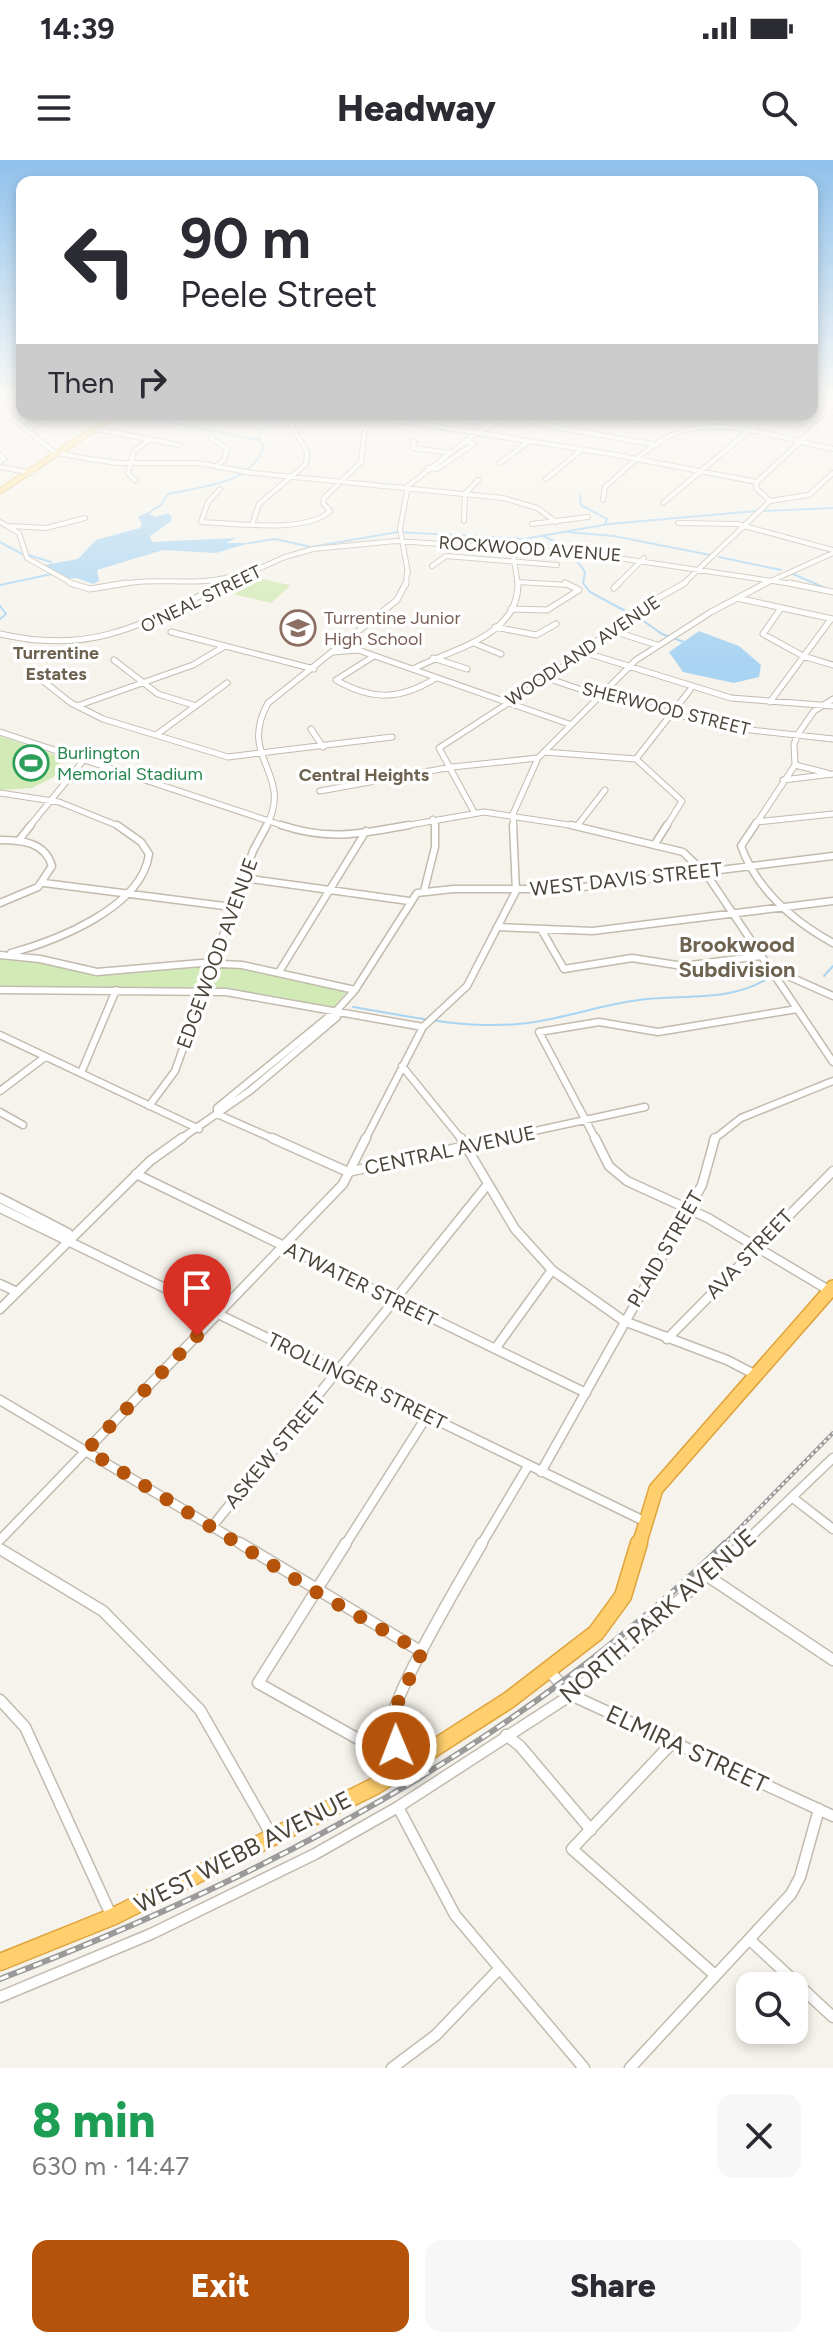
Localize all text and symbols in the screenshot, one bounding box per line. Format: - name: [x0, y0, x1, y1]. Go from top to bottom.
- text: 14:39: [40, 10, 115, 47]
- icon: menu: [32, 86, 76, 130]
- icon: search: [757, 86, 801, 130]
- text: Headway: [337, 87, 496, 130]
- text: 90 m: [180, 205, 311, 272]
- icon: left: [48, 208, 152, 312]
- text: Peele Street: [180, 273, 377, 316]
- icon: right: [130, 360, 174, 404]
- text: Then: [48, 364, 114, 401]
- street label: ROCKWOOD AVENUE: [438, 532, 622, 566]
- street label: O'NEAL STREET: [137, 560, 265, 638]
- street label: WOODLAND AVENUE: [502, 591, 664, 711]
- place label: Turrentine Junior High School: [324, 607, 461, 650]
- school or university icon: Turrentine Junior High School: [279, 609, 317, 647]
- district label: Turrentine Estates: [13, 642, 99, 685]
- street label: SHERWOOD STREET: [580, 678, 752, 740]
- place label: Burlington Memorial Stadium: [57, 742, 203, 785]
- sports icon: Burlington Memorial Stadium: [12, 744, 50, 782]
- district label: Central Heights: [299, 764, 430, 786]
- street label: EDGEWOOD AVENUE: [171, 854, 263, 1052]
- street label: WEST DAVIS STREET: [529, 857, 723, 901]
- district label: Brookwood Subdivision: [678, 931, 796, 983]
- street label: CENTRAL AVENUE: [362, 1120, 538, 1180]
- street label: PLAID STREET: [622, 1187, 708, 1311]
- street label: AVA STREET: [701, 1204, 797, 1304]
- street label: ATWATER STREET: [281, 1237, 441, 1331]
- pin: [163, 1254, 231, 1336]
- icon: arrive: [175, 1266, 219, 1310]
- street label: TROLLINGER STREET: [264, 1327, 450, 1435]
- street label: ASKEW STREET: [219, 1387, 331, 1513]
- street label: NORTH PARK AVENUE: [553, 1522, 762, 1709]
- street label: ELMIRA STREET: [602, 1698, 773, 1799]
- position arrow: [354, 1704, 438, 1788]
- street label: WEST WEBB AVENUE: [130, 1784, 356, 1919]
- map controls: [736, 1972, 808, 2044]
- button: search: [736, 1972, 808, 2044]
- text: 8 min: [32, 2091, 156, 2149]
- button: close: [717, 2094, 801, 2178]
- text: 630 m · 14:47: [32, 2150, 189, 2182]
- button: Exit: [32, 2240, 409, 2332]
- button: Share: [425, 2240, 801, 2332]

